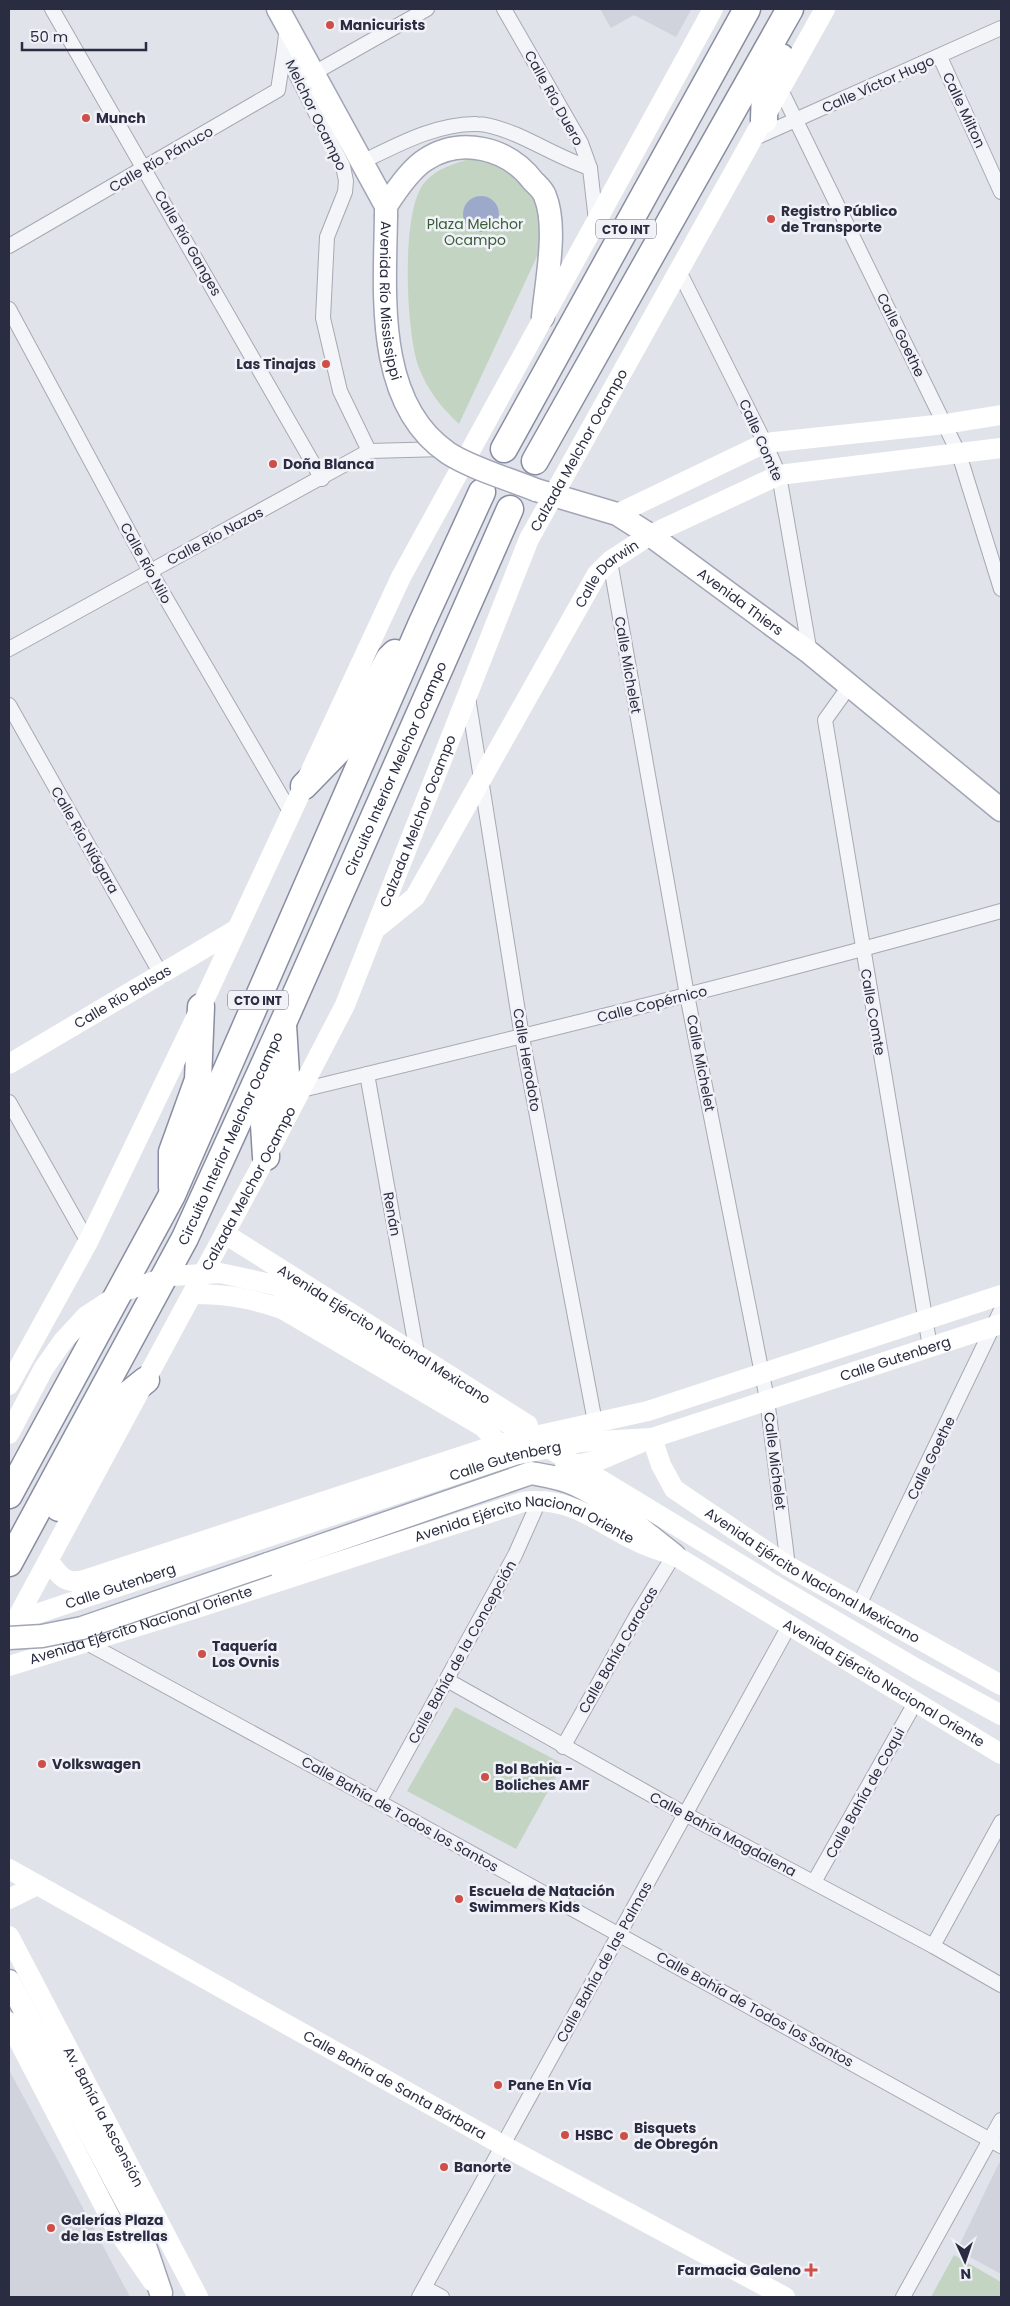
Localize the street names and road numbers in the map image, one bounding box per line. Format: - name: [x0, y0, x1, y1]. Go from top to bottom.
- street label: Calle Río Duero: [520, 47, 588, 149]
- street label: Calle Víctor Hugo: [819, 50, 937, 118]
- street label: Melchor Ocampo: [280, 56, 352, 174]
- street label: Calle Milton: [938, 69, 990, 151]
- street label: Calle Río Pánuco: [105, 121, 217, 197]
- street label: Calle Río Ganges: [150, 186, 226, 300]
- road number: CTO INT: [596, 220, 656, 238]
- street label: Avenida Río Mississippi: [375, 221, 406, 383]
- street label: Calle Goethe: [872, 290, 930, 380]
- street label: Calzada Melchor Ocampo: [525, 365, 632, 535]
- street label: Calle Comte: [734, 396, 788, 484]
- street label: Calle Río Nazas: [163, 502, 267, 570]
- street label: Calle Río Nilo: [115, 519, 177, 607]
- street label: Calle Darwin: [570, 535, 643, 612]
- street label: Avenida Thiers: [693, 563, 788, 640]
- street label: Calle Michelet: [610, 615, 646, 715]
- street label: Circuito Interior Melchor Ocampo: [339, 658, 451, 879]
- street label: Calzada Melchor Ocampo: [375, 732, 461, 910]
- street label: Calle Río Niágara: [46, 783, 124, 897]
- street label: Calle Río Balsas: [70, 960, 175, 1033]
- street label: Calle Comte: [856, 967, 891, 1057]
- street label: Calle Copérnico: [595, 981, 709, 1027]
- road number: CTO INT: [228, 990, 288, 1010]
- street label: Calle Herodoto: [508, 1007, 546, 1113]
- street label: Calle Michelet: [682, 1013, 720, 1113]
- street label: Circuito Interior Melchor Ocampo: [173, 1028, 288, 1249]
- street label: Calzada Melchor Ocampo: [196, 1103, 301, 1274]
- street label: Renán: [378, 1190, 406, 1238]
- street label: Avenida Ejército Nacional Mexicano: [274, 1260, 494, 1409]
- street label: Calle Gutenberg: [837, 1331, 953, 1386]
- street label: Calle Michelet: [759, 1411, 791, 1511]
- street label: Calle Goethe: [902, 1413, 960, 1503]
- street label: Calle Gutenberg: [447, 1436, 563, 1486]
- street label: Avenida Ejército Nacional Mexicano: [701, 1503, 924, 1648]
- street label: Avenida Ejército Nacional Oriente: [408, 1531, 640, 1551]
- street label: Calle Bahía de la Concepción: [403, 1557, 521, 1747]
- street label: Calle Gutenberg: [63, 1558, 178, 1614]
- street label: Avenida Ejército Nacional Oriente: [27, 1581, 255, 1669]
- street label: Calle Bahía Caracas: [573, 1583, 663, 1717]
- street label: Avenida Ejército Nacional Oriente: [780, 1614, 989, 1752]
- street label: Calle Bahía de Coqui: [821, 1724, 909, 1862]
- street label: Calle Bahía de Todos los Santos: [298, 1751, 502, 1877]
- street label: Calle Bahía Magdalena: [646, 1787, 800, 1881]
- street label: Calle Bahía de las Palmas: [551, 1878, 657, 2046]
- street label: Calle Bahía de Todos los Santos: [653, 1946, 857, 2072]
- street label: Calle Bahía de Santa Bárbara: [299, 2026, 490, 2144]
- street label: Av. Bahía la Ascensión: [59, 2043, 149, 2190]

